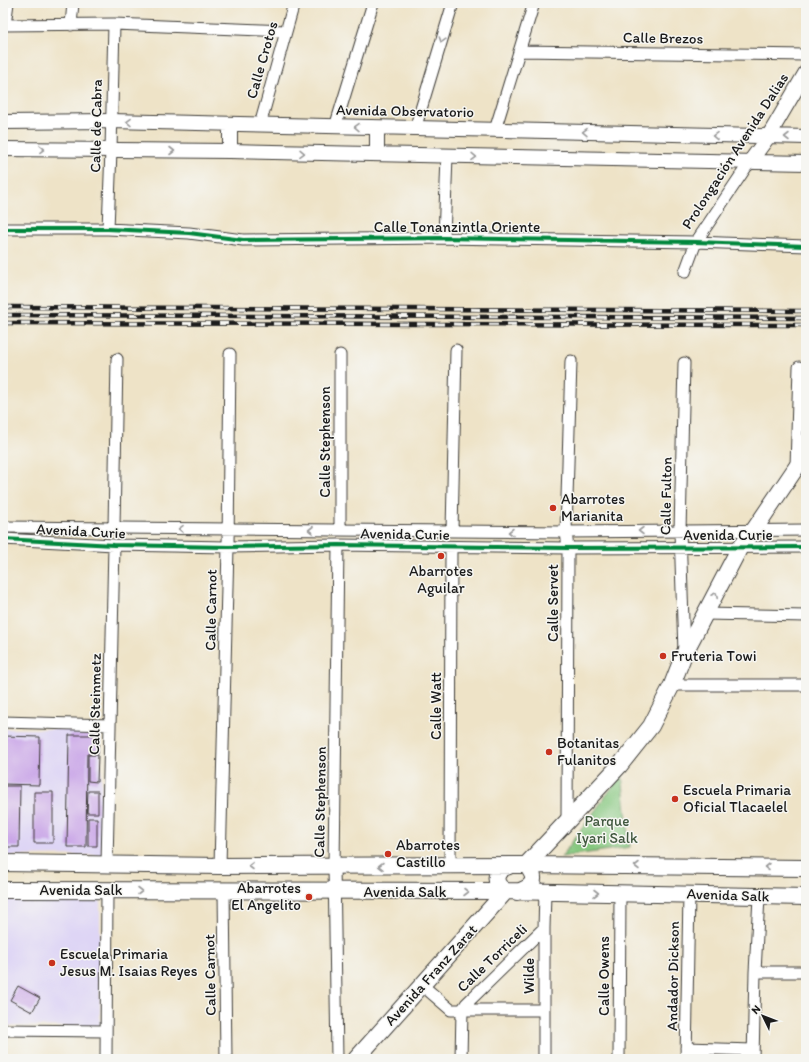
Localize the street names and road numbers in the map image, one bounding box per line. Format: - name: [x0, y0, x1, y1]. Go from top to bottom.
- street label: Calle Crotos: [242, 19, 282, 101]
- street label: Calle Brezos: [623, 28, 704, 48]
- street label: Prolongación Avenida Dalias: [678, 69, 792, 233]
- street label: Calle de Cabra: [86, 78, 106, 173]
- street label: Avenida Observatorio: [336, 101, 474, 121]
- street label: Calle Tonanzintla Oriente: [374, 218, 540, 236]
- street label: Calle Stephenson: [316, 386, 334, 498]
- street label: Calle Fulton: [656, 457, 676, 535]
- street label: Avenida Curie: [36, 520, 126, 542]
- street label: Avenida Curie: [360, 524, 450, 544]
- street label: Avenida Curie: [683, 526, 773, 544]
- street label: Calle Servet: [544, 564, 562, 642]
- street label: Calle Carnot: [201, 569, 221, 651]
- street label: Calle Steinmetz: [85, 653, 105, 755]
- street label: Calle Watt: [427, 672, 445, 740]
- street label: Calle Stephenson: [310, 746, 330, 858]
- street label: Avenida Salk: [40, 881, 123, 899]
- street label: Avenida Salk: [364, 883, 447, 901]
- street label: Avenida Salk: [686, 885, 770, 905]
- street label: Calle Torriceli: [453, 920, 531, 996]
- street label: Avenida Franz Zarat: [381, 921, 481, 1029]
- street label: Andador Dickson: [663, 921, 683, 1031]
- street label: Calle Carnot: [200, 934, 220, 1016]
- street label: Calle Owens: [595, 936, 613, 1016]
- street label: Wilde: [520, 958, 538, 994]

